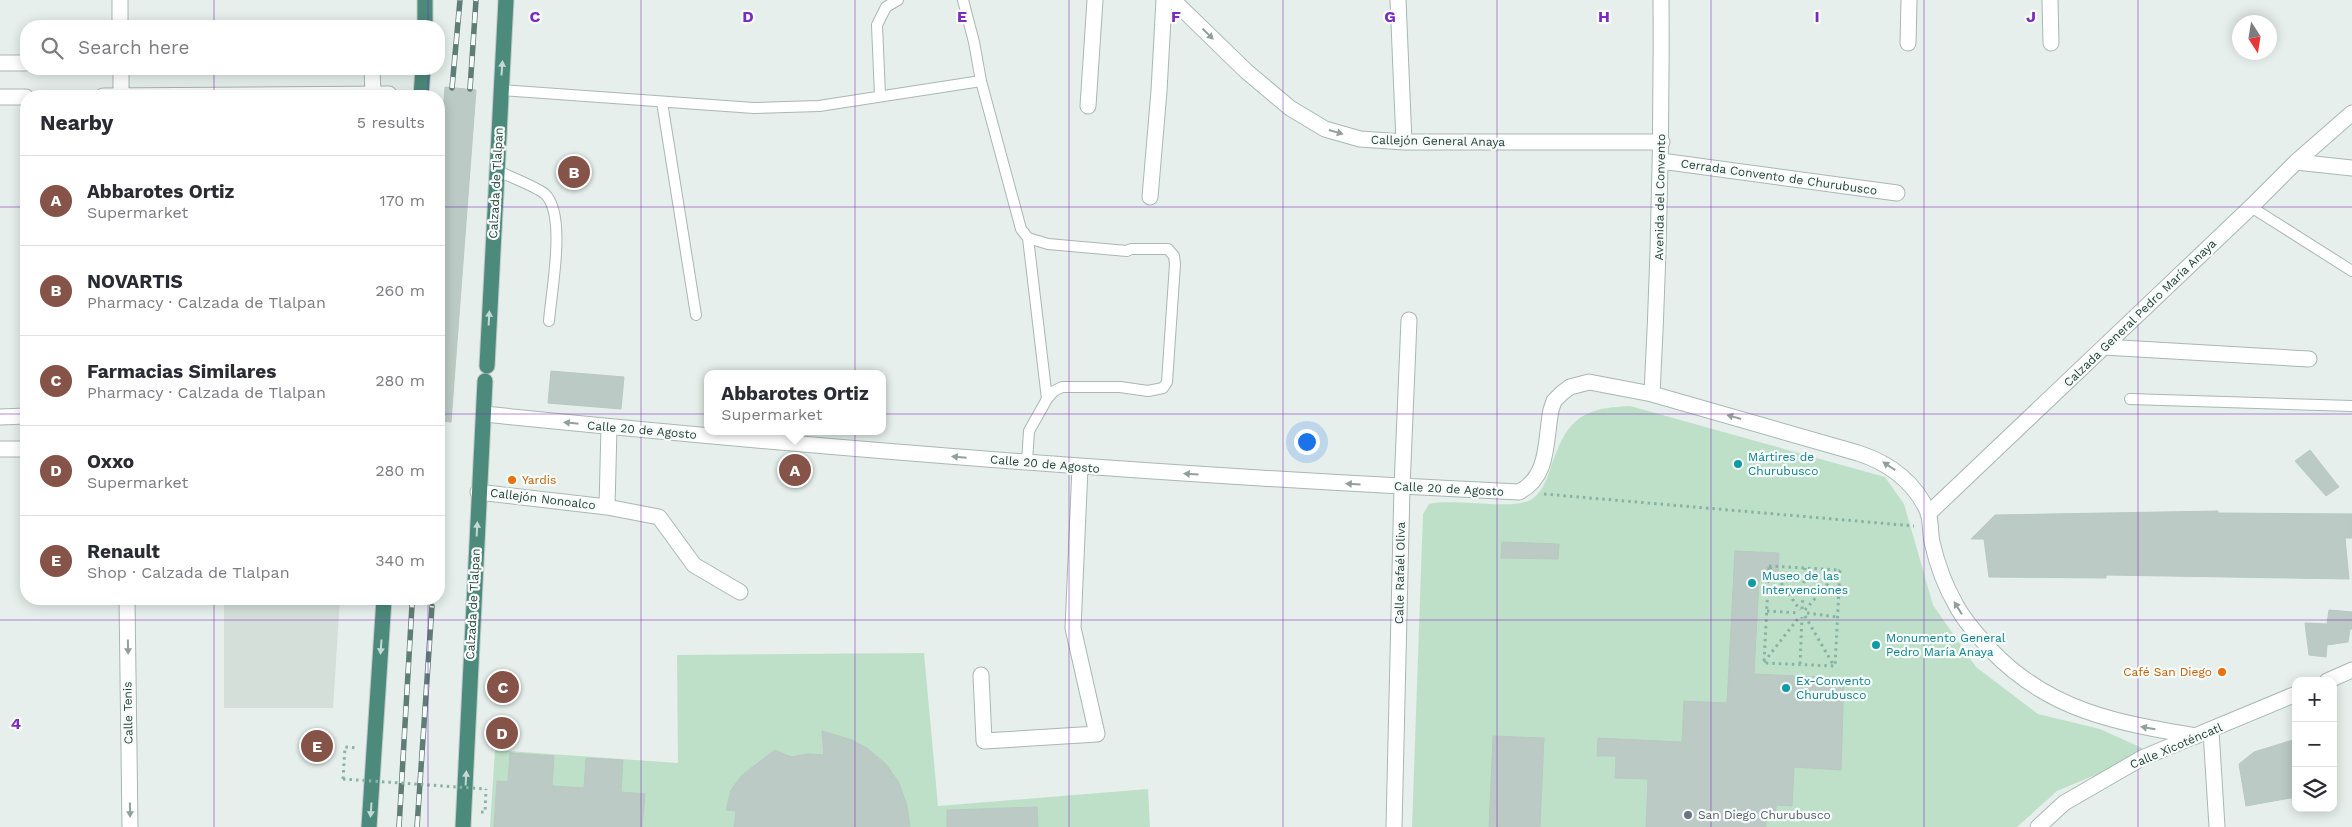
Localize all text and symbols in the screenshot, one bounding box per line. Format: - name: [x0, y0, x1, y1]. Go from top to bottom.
- text: C: [530, 7, 541, 26]
- text: D: [742, 7, 754, 26]
- text: E: [957, 7, 967, 26]
- text: F: [1171, 7, 1181, 26]
- text: G: [1384, 7, 1396, 26]
- text: H: [1598, 7, 1610, 26]
- text: I: [1814, 7, 1820, 26]
- text: J: [2026, 7, 2036, 26]
- north arrow: [2232, 15, 2277, 60]
- search box: [20, 20, 445, 75]
- one-way arrow: [1202, 28, 1214, 40]
- icon: search: [38, 34, 66, 62]
- text: Search here: [78, 36, 189, 59]
- one-way arrow: [498, 60, 506, 76]
- text: Nearby: [40, 110, 113, 135]
- text: 5 results: [357, 113, 425, 132]
- street label: Calzada de Tlalpan: [486, 127, 506, 239]
- one-way arrow: [1328, 129, 1343, 137]
- street label: Callejón General Anaya: [1371, 133, 1505, 149]
- street label: Avenida del Convento: [1652, 134, 1668, 260]
- pin: B: [558, 153, 590, 191]
- street label: Cerrada Convento de Churubusco: [1680, 156, 1878, 198]
- text: Abbarotes Ortiz: [87, 180, 234, 203]
- text: A: [51, 191, 61, 210]
- text: 170 m: [379, 191, 425, 210]
- text: Supermarket: [87, 203, 188, 222]
- street label: Calzada General Pedro María Anaya: [2061, 236, 2219, 390]
- text: NOVARTIS: [87, 270, 183, 293]
- text: B: [51, 281, 61, 300]
- text: 260 m: [375, 281, 425, 300]
- text: Pharmacy · Calzada de Tlalpan: [87, 293, 326, 312]
- one-way arrow: [486, 309, 494, 325]
- text: Farmacias Similares: [87, 360, 276, 383]
- popup: [704, 370, 886, 435]
- text: C: [51, 371, 61, 390]
- text: 280 m: [375, 371, 425, 390]
- text: Abbarotes Ortiz: [721, 382, 869, 405]
- text: Pharmacy · Calzada de Tlalpan: [87, 383, 326, 402]
- text: Supermarket: [721, 405, 822, 424]
- one-way arrow: [1727, 413, 1742, 421]
- street label: Calle 20 de Agosto: [587, 418, 697, 442]
- one-way arrow: [562, 419, 578, 427]
- your location: [1294, 429, 1320, 455]
- text: Oxxo: [87, 450, 134, 473]
- place label: Mártires de Churubusco: [1748, 450, 1819, 478]
- pin: A: [779, 451, 811, 489]
- one-way arrow: [951, 452, 967, 460]
- street label: Calle 20 de Agosto: [990, 452, 1100, 476]
- marker: Mártires de Churubusco: [1732, 458, 1744, 470]
- text: D: [50, 461, 62, 480]
- text: 280 m: [375, 461, 425, 480]
- one-way arrow: [1882, 462, 1895, 471]
- one-way arrow: [1183, 469, 1199, 477]
- text: Supermarket: [87, 473, 188, 492]
- place label: Yardis: [522, 473, 556, 487]
- marker: Yardis: [506, 474, 518, 486]
- one-way arrow: [1345, 479, 1361, 487]
- street label: Calle 20 de Agosto: [1394, 479, 1504, 499]
- street label: Callejón Nonoalco: [489, 486, 597, 512]
- one-way arrow: [473, 520, 481, 536]
- street label: Calle Rafaél Oliva: [1392, 522, 1408, 624]
- text: Renault: [87, 540, 160, 563]
- street label: Calzada de Tlalpan: [463, 548, 483, 660]
- text: E: [51, 551, 61, 570]
- text: 340 m: [375, 551, 425, 570]
- text: Shop · Calzada de Tlalpan: [87, 563, 290, 582]
- place label: Museo de las Intervenciones: [1762, 569, 1848, 597]
- marker: Museo de las Intervenciones: [1746, 577, 1758, 589]
- one-way arrow: [1954, 601, 1963, 614]
- place label: Monumento General Pedro María Anaya: [1886, 631, 2006, 659]
- marker: Monumento General Pedro María Anaya: [1870, 639, 1882, 651]
- one-way arrow: [124, 640, 132, 656]
- one-way arrow: [377, 640, 385, 656]
- place label: Café San Diego: [2123, 665, 2212, 679]
- marker: Café San Diego: [2216, 666, 2228, 678]
- pin: C: [487, 668, 519, 706]
- place label: Ex-Convento Churubusco: [1796, 674, 1871, 702]
- map controls: [2292, 677, 2337, 812]
- button: +: [2292, 677, 2337, 722]
- street label: Calle Tenis: [120, 681, 136, 745]
- marker: Ex-Convento Churubusco: [1780, 682, 1792, 694]
- text: 4: [11, 714, 21, 733]
- pin: D: [486, 714, 518, 752]
- street label: Calle Xicoténcatl: [2128, 720, 2225, 772]
- button: −: [2292, 722, 2337, 767]
- one-way arrow: [2140, 723, 2156, 731]
- pin: E: [301, 727, 333, 765]
- button: layers: [2292, 767, 2337, 812]
- one-way arrow: [462, 770, 470, 786]
- one-way arrow: [126, 802, 134, 818]
- one-way arrow: [366, 802, 374, 818]
- place label: San Diego Churubusco: [1698, 808, 1831, 822]
- marker: San Diego Churubusco: [1682, 809, 1694, 821]

